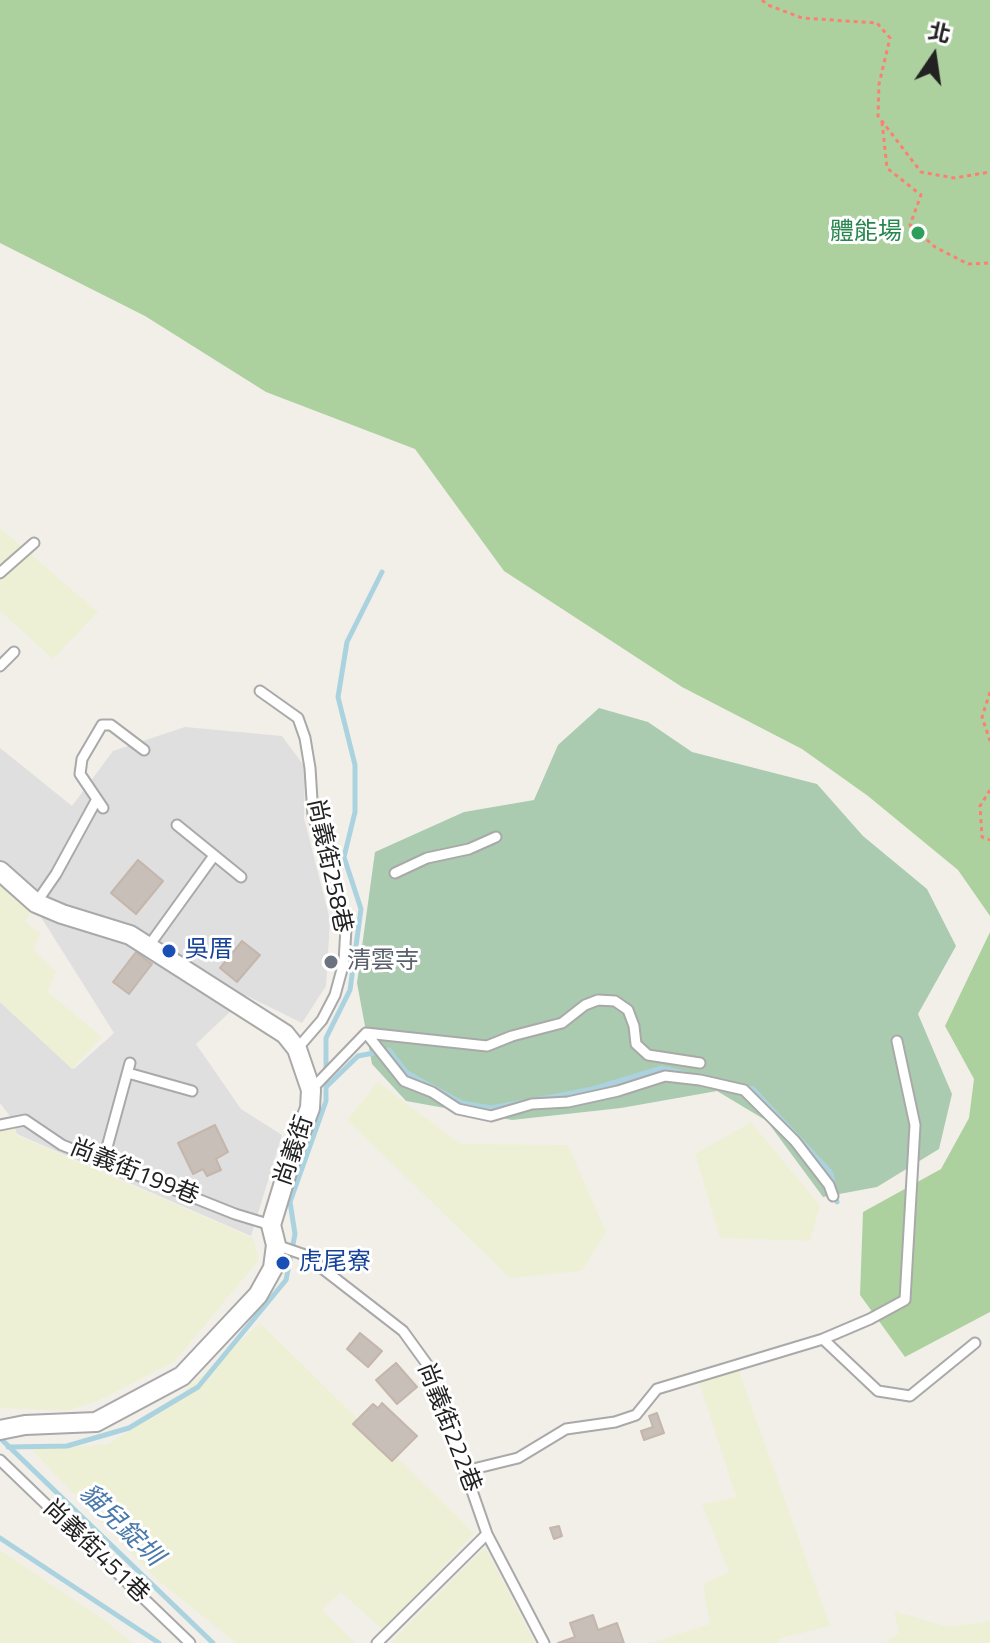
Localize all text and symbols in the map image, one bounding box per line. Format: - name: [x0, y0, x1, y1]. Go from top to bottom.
- text: 北: [925, 14, 954, 52]
- north arrow: [894, 16, 974, 96]
- place label: 體能場: [830, 219, 902, 247]
- marker: 體能場: [909, 224, 927, 242]
- street label: 尚義街258巷: [300, 796, 356, 936]
- place label: 吳厝: [185, 937, 233, 965]
- marker: 吳厝: [160, 942, 178, 960]
- place label: 清雲寺: [347, 948, 419, 976]
- marker: 清雲寺: [322, 953, 340, 971]
- street label: 尚義街: [270, 1112, 320, 1190]
- street label: 尚義街199巷: [65, 1134, 203, 1212]
- place label: 虎尾寮: [299, 1249, 371, 1277]
- marker: 虎尾寮: [274, 1254, 292, 1272]
- street label: 尚義街222巷: [410, 1359, 486, 1497]
- water label: 貓兒錠圳: [72, 1479, 168, 1573]
- street label: 尚義街451巷: [36, 1494, 154, 1610]

